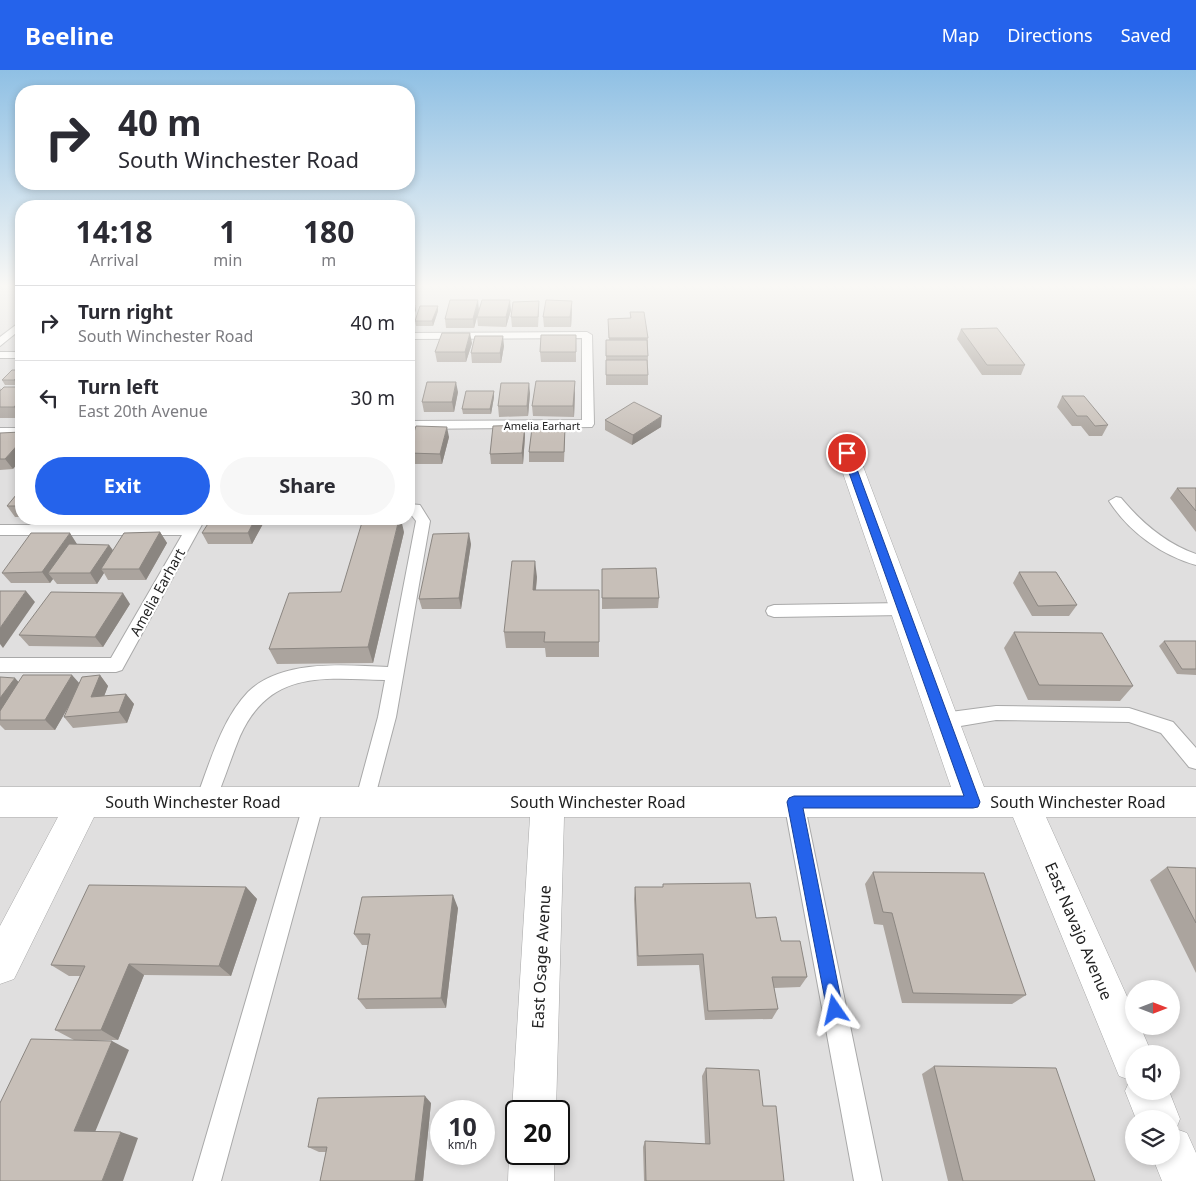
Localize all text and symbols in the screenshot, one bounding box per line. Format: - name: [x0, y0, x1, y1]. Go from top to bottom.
- text: Beeline: [25, 19, 114, 52]
- text: Map: [942, 23, 979, 47]
- text: Directions: [1007, 23, 1093, 47]
- text: Saved: [1121, 23, 1171, 47]
- text: 40 m: [118, 99, 201, 146]
- icon: right: [35, 105, 100, 170]
- text: South Winchester Road: [118, 144, 359, 174]
- text: 14:18: [76, 211, 153, 252]
- text: 1: [219, 211, 236, 252]
- text: 180: [303, 211, 354, 252]
- text: Arrival: [90, 249, 139, 271]
- text: min: [213, 249, 242, 271]
- text: m: [321, 249, 336, 271]
- text: Turn right: [78, 299, 173, 325]
- icon: right: [35, 309, 63, 337]
- text: 40 m: [351, 310, 395, 336]
- text: South Winchester Road: [78, 325, 253, 347]
- text: Turn left: [78, 374, 159, 400]
- icon: left: [35, 384, 63, 412]
- text: 30 m: [351, 385, 395, 411]
- text: East 20th Avenue: [78, 400, 208, 422]
- street label: Amelia Earhart: [504, 418, 580, 433]
- pin: [826, 432, 868, 474]
- icon: arrive: [833, 439, 861, 467]
- button: Exit: [35, 457, 210, 515]
- button: Share: [220, 457, 395, 515]
- street label: Amelia Earhart: [125, 545, 189, 639]
- street label: South Winchester Road: [105, 791, 281, 813]
- street label: South Winchester Road: [510, 791, 686, 813]
- street label: South Winchester Road: [990, 791, 1166, 813]
- street label: East Navajo Avenue: [1040, 859, 1118, 1003]
- street label: East Osage Avenue: [526, 885, 556, 1029]
- north arrow: [1125, 980, 1180, 1035]
- map controls: [1125, 980, 1180, 1165]
- position arrow: [808, 983, 860, 1035]
- button: sound: [1125, 1045, 1180, 1100]
- speed limit sign: 20: [505, 1100, 570, 1165]
- text: 10: [448, 1109, 477, 1143]
- button: layers: [1125, 1110, 1180, 1165]
- text: km/h: [448, 1136, 477, 1153]

